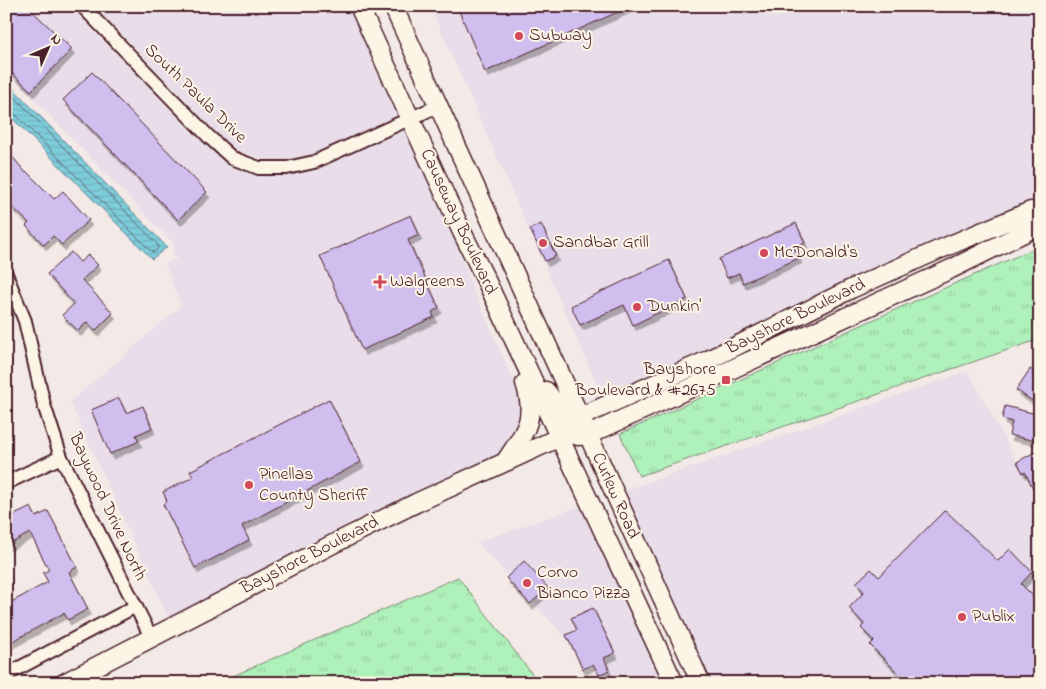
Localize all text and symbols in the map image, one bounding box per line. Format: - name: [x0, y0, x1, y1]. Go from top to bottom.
- north arrow: [22, 22, 72, 72]
- place label: Subway: [529, 23, 592, 49]
- text: N: [45, 29, 67, 51]
- marker: Subway: [513, 30, 525, 42]
- street label: South Paula Drive: [138, 38, 253, 151]
- street label: Causeway Boulevard: [413, 145, 503, 299]
- place label: Sandbar Grill: [553, 230, 649, 256]
- marker: Sandbar Grill: [537, 237, 549, 249]
- place label: McDonald's: [774, 240, 858, 266]
- marker: McDonald's: [758, 247, 770, 259]
- place label: Walgreens: [390, 269, 465, 296]
- street label: Bayshore Boulevard: [721, 272, 870, 362]
- marker: Walgreens: [374, 276, 386, 288]
- place label: Dunkin': [646, 294, 701, 320]
- marker: Dunkin': [631, 301, 643, 313]
- place label: Bayshore Boulevard & #2675: [574, 357, 717, 404]
- marker: Bayshore Boulevard & #2675: [720, 374, 732, 386]
- street label: Baywood Drive North: [61, 428, 153, 585]
- street label: Curlew Road: [584, 449, 646, 543]
- place label: Pinellas County Sheriff: [259, 462, 368, 509]
- marker: Pinellas County Sheriff: [243, 479, 255, 491]
- street label: Bayshore Boulevard: [235, 510, 384, 603]
- place label: Corvo Bianco Pizza: [536, 560, 630, 607]
- marker: Corvo Bianco Pizza: [521, 577, 533, 589]
- place label: Publix: [972, 604, 1015, 630]
- marker: Publix: [956, 611, 968, 623]

